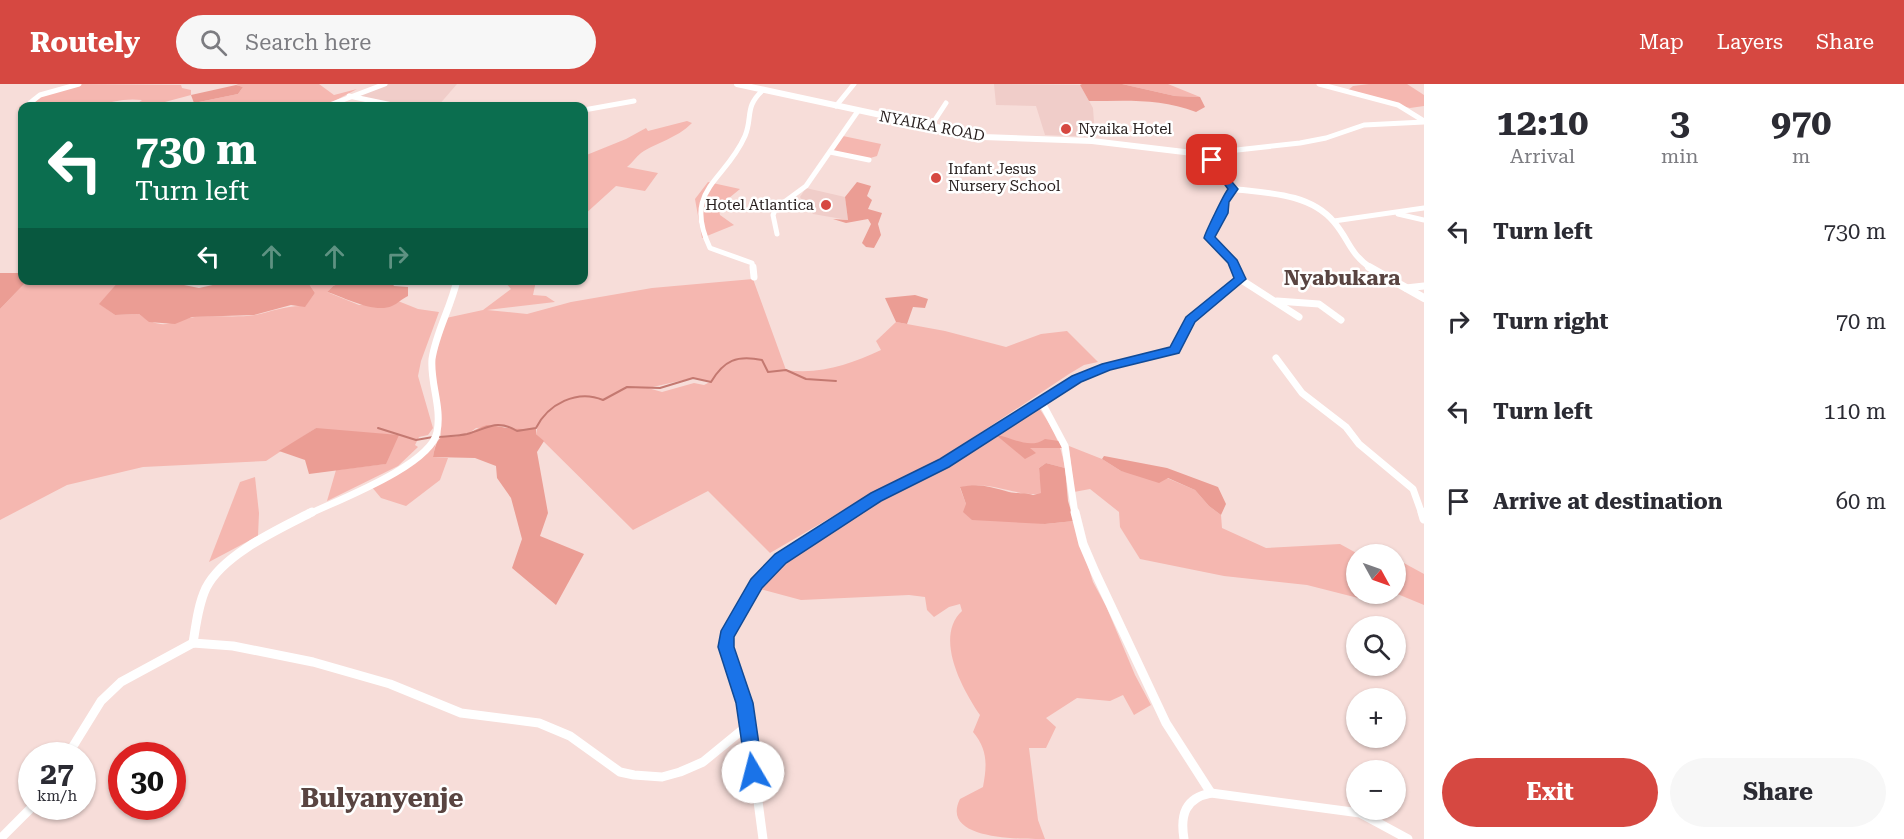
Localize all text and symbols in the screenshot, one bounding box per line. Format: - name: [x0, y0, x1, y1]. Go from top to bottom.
- search box: [176, 15, 596, 69]
- text: Routely: [30, 26, 140, 59]
- icon: search: [197, 26, 230, 59]
- text: Search here: [245, 30, 371, 55]
- text: Map: [1639, 30, 1684, 54]
- text: Layers: [1717, 30, 1783, 54]
- text: Share: [1816, 30, 1874, 54]
- text: 12:10: [1497, 102, 1588, 144]
- text: 3: [1670, 102, 1690, 144]
- text: 970: [1771, 102, 1831, 144]
- street label: NYAIKA ROAD: [878, 107, 986, 145]
- place label: Nyaika Hotel: [1078, 120, 1172, 138]
- marker: Nyaika Hotel: [1059, 122, 1073, 136]
- text: 730 m: [135, 125, 257, 174]
- icon: left: [36, 126, 114, 204]
- pin: [1186, 134, 1237, 185]
- icon: arrive: [1195, 143, 1228, 176]
- text: Arrival: [1510, 144, 1575, 168]
- text: min: [1661, 144, 1698, 168]
- text: m: [1792, 144, 1810, 168]
- place label: Infant Jesus Nursery School: [948, 160, 1061, 195]
- marker: Infant Jesus Nursery School: [929, 171, 943, 185]
- text: Turn left: [135, 175, 249, 207]
- place label: Hotel Atlantica: [705, 196, 814, 214]
- marker: Hotel Atlantica: [819, 198, 833, 212]
- icon: left: [1442, 215, 1475, 248]
- text: Turn left: [1493, 219, 1593, 244]
- text: 730 m: [1823, 219, 1886, 244]
- icon: left: [192, 240, 225, 273]
- icon: ahead: [255, 240, 288, 273]
- icon: ahead: [318, 240, 351, 273]
- icon: right: [381, 240, 414, 273]
- district label: Nyabukara: [1284, 266, 1401, 290]
- icon: right: [1442, 305, 1475, 338]
- text: Turn right: [1493, 309, 1608, 334]
- text: 70 m: [1836, 309, 1886, 334]
- icon: left: [1442, 395, 1475, 428]
- text: Turn left: [1493, 399, 1593, 424]
- text: 110 m: [1823, 399, 1886, 424]
- icon: arrive: [1442, 485, 1475, 518]
- text: Arrive at destination: [1493, 489, 1722, 514]
- text: 60 m: [1836, 489, 1886, 514]
- north arrow: [1346, 544, 1406, 604]
- map controls: [1346, 544, 1406, 820]
- button: search: [1346, 616, 1406, 676]
- button: +: [1346, 688, 1406, 748]
- position arrow: [721, 740, 785, 804]
- speed limit sign: 30: [108, 742, 186, 820]
- text: 27: [40, 756, 74, 791]
- button: Exit: [1442, 758, 1658, 827]
- button: Share: [1670, 758, 1886, 827]
- button: −: [1346, 760, 1406, 820]
- district label: Bulyanyenje: [300, 783, 464, 813]
- text: km/h: [37, 787, 77, 805]

